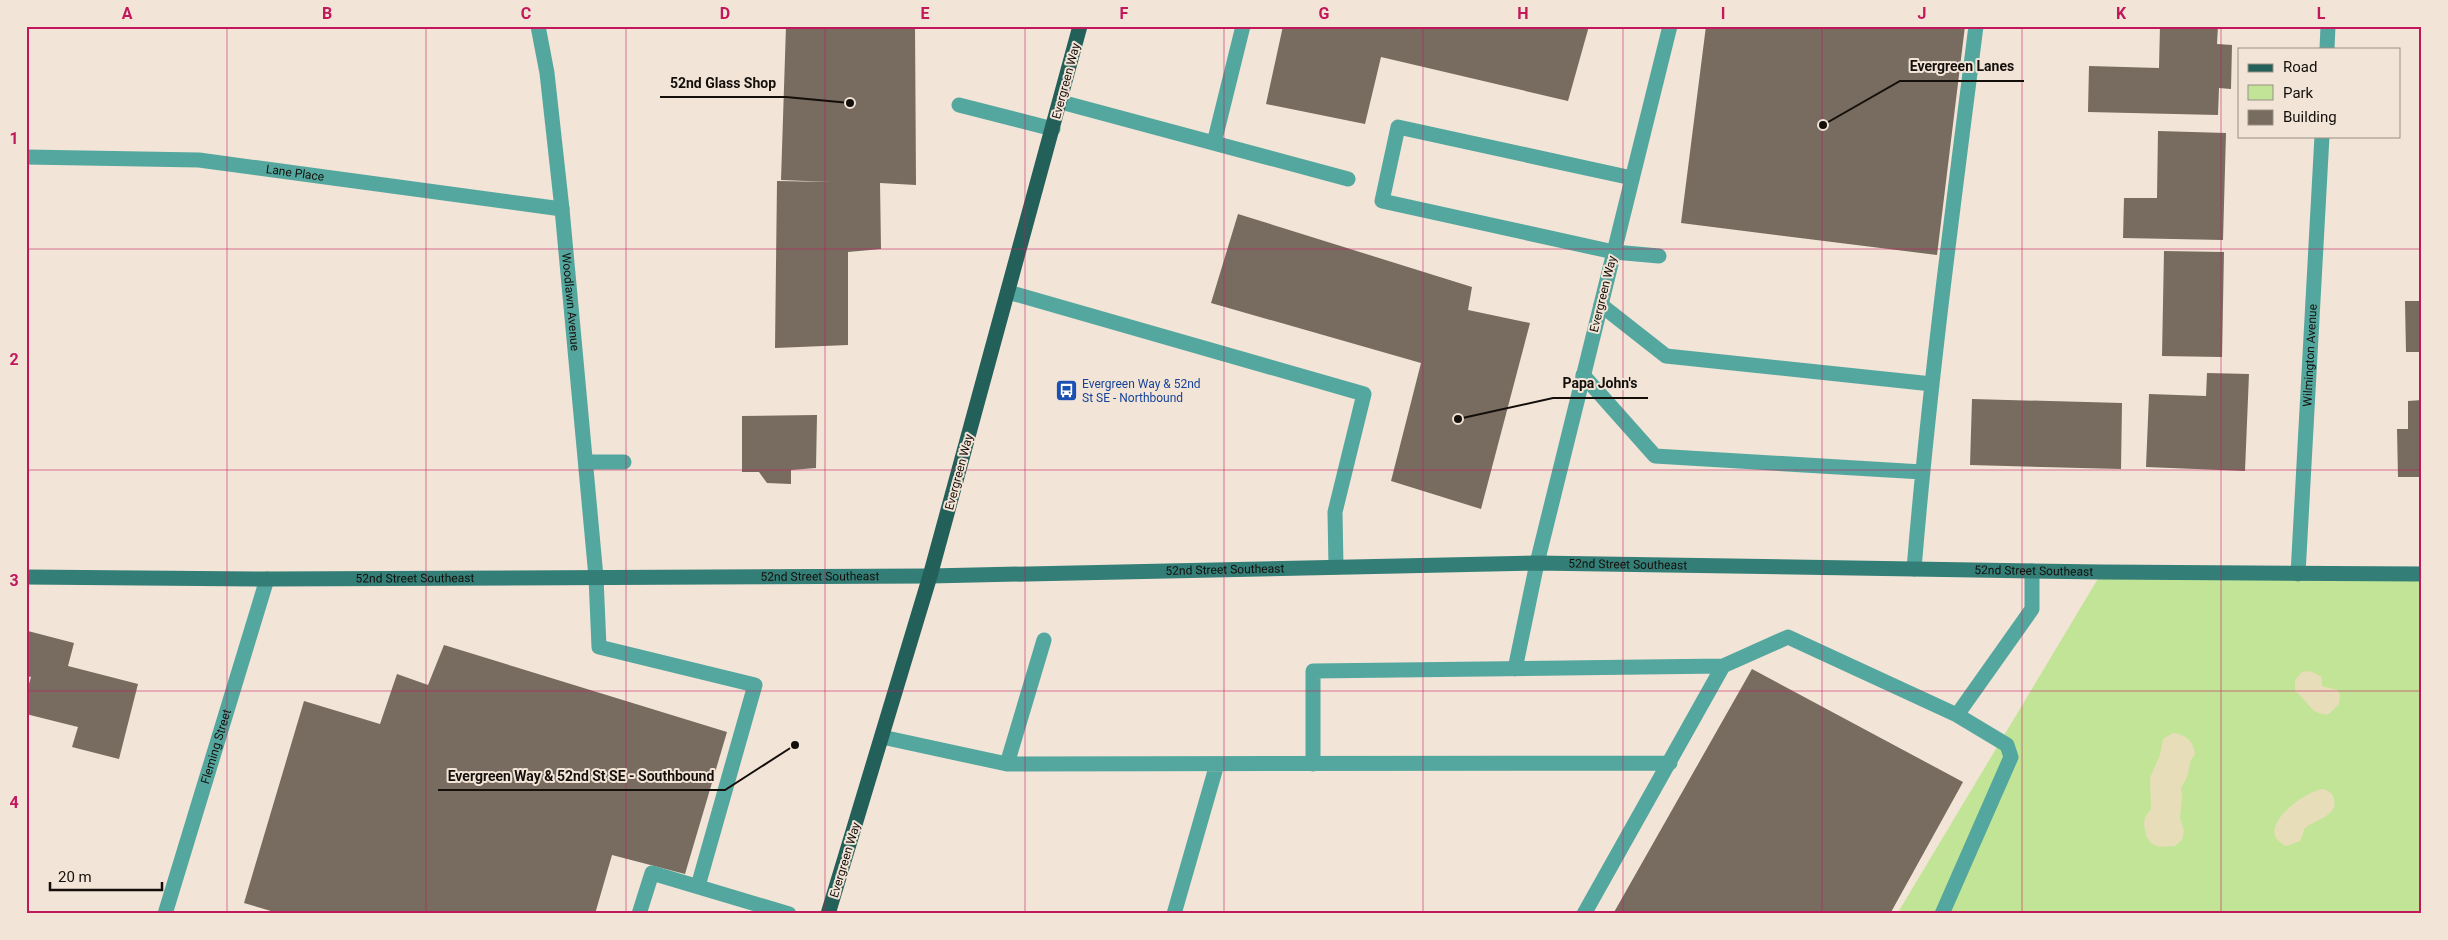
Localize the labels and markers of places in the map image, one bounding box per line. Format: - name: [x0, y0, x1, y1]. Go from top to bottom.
- callout: Evergreen Lanes: [1900, 52, 2024, 81]
- callout: 52nd Glass Shop: [660, 68, 786, 97]
- callout: Papa John's: [1553, 369, 1648, 398]
- place label: Evergreen Way & 52nd St SE - Northbound: [1082, 377, 1201, 405]
- bus stop icon: Evergreen Way & 52nd St SE - Northbound: [1054, 379, 1078, 403]
- callout: Evergreen Way & 52nd St SE - Southbound: [438, 761, 725, 790]

